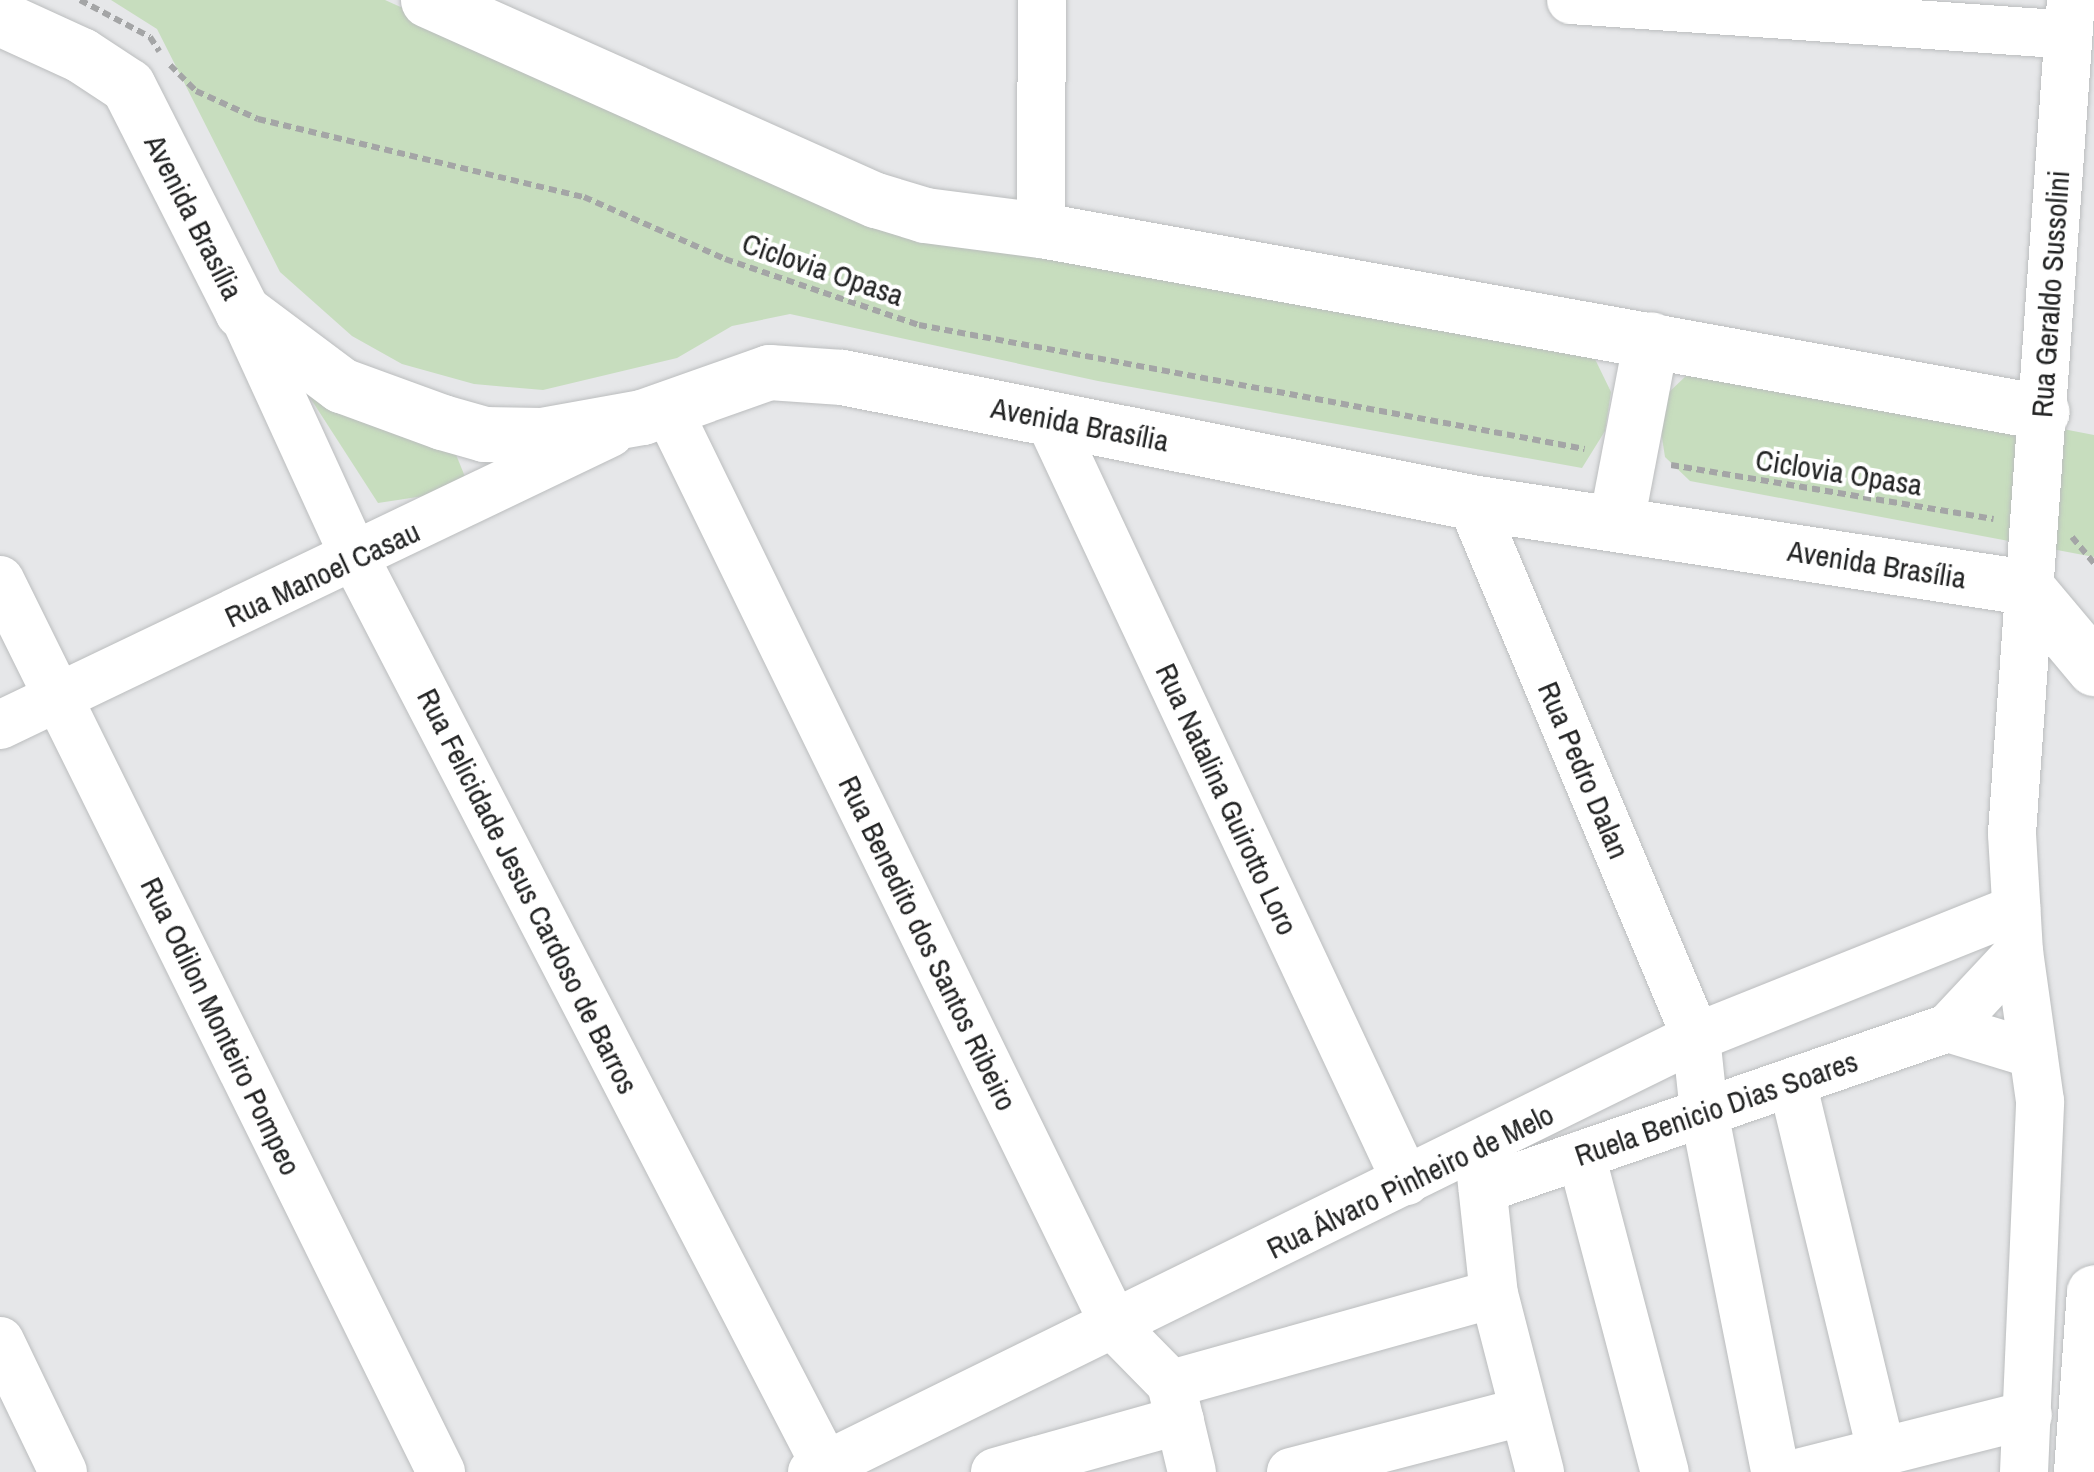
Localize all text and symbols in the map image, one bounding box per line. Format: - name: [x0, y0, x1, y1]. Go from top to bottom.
- street label: Avenida Brasília: [137, 129, 251, 305]
- street label: Rua Geraldo Sussolini: [2023, 169, 2077, 419]
- street label: Ciclovia Opasa: [738, 225, 908, 313]
- street label: Avenida Brasília: [988, 389, 1172, 459]
- street label: Ciclovia Opasa: [1753, 441, 1925, 503]
- street label: Rua Manoel Casau: [219, 513, 425, 635]
- street label: Avenida Brasília: [1785, 532, 1969, 596]
- street label: Rua Natalina Guirotto Loro: [1148, 658, 1306, 940]
- street label: Rua Pedro Dalan: [1531, 676, 1637, 864]
- street label: Rua Felicidade Jesus Cardoso de Barros: [410, 682, 646, 1100]
- street label: Rua Benedito dos Santos Ribeiro: [831, 770, 1025, 1116]
- street label: Rua Odilon Monteiro Pompeo: [133, 871, 309, 1181]
- street label: Ruela Benicio Dias Soares: [1570, 1043, 1862, 1173]
- street label: Rua Álvaro Pinheiro de Melo: [1260, 1096, 1560, 1266]

